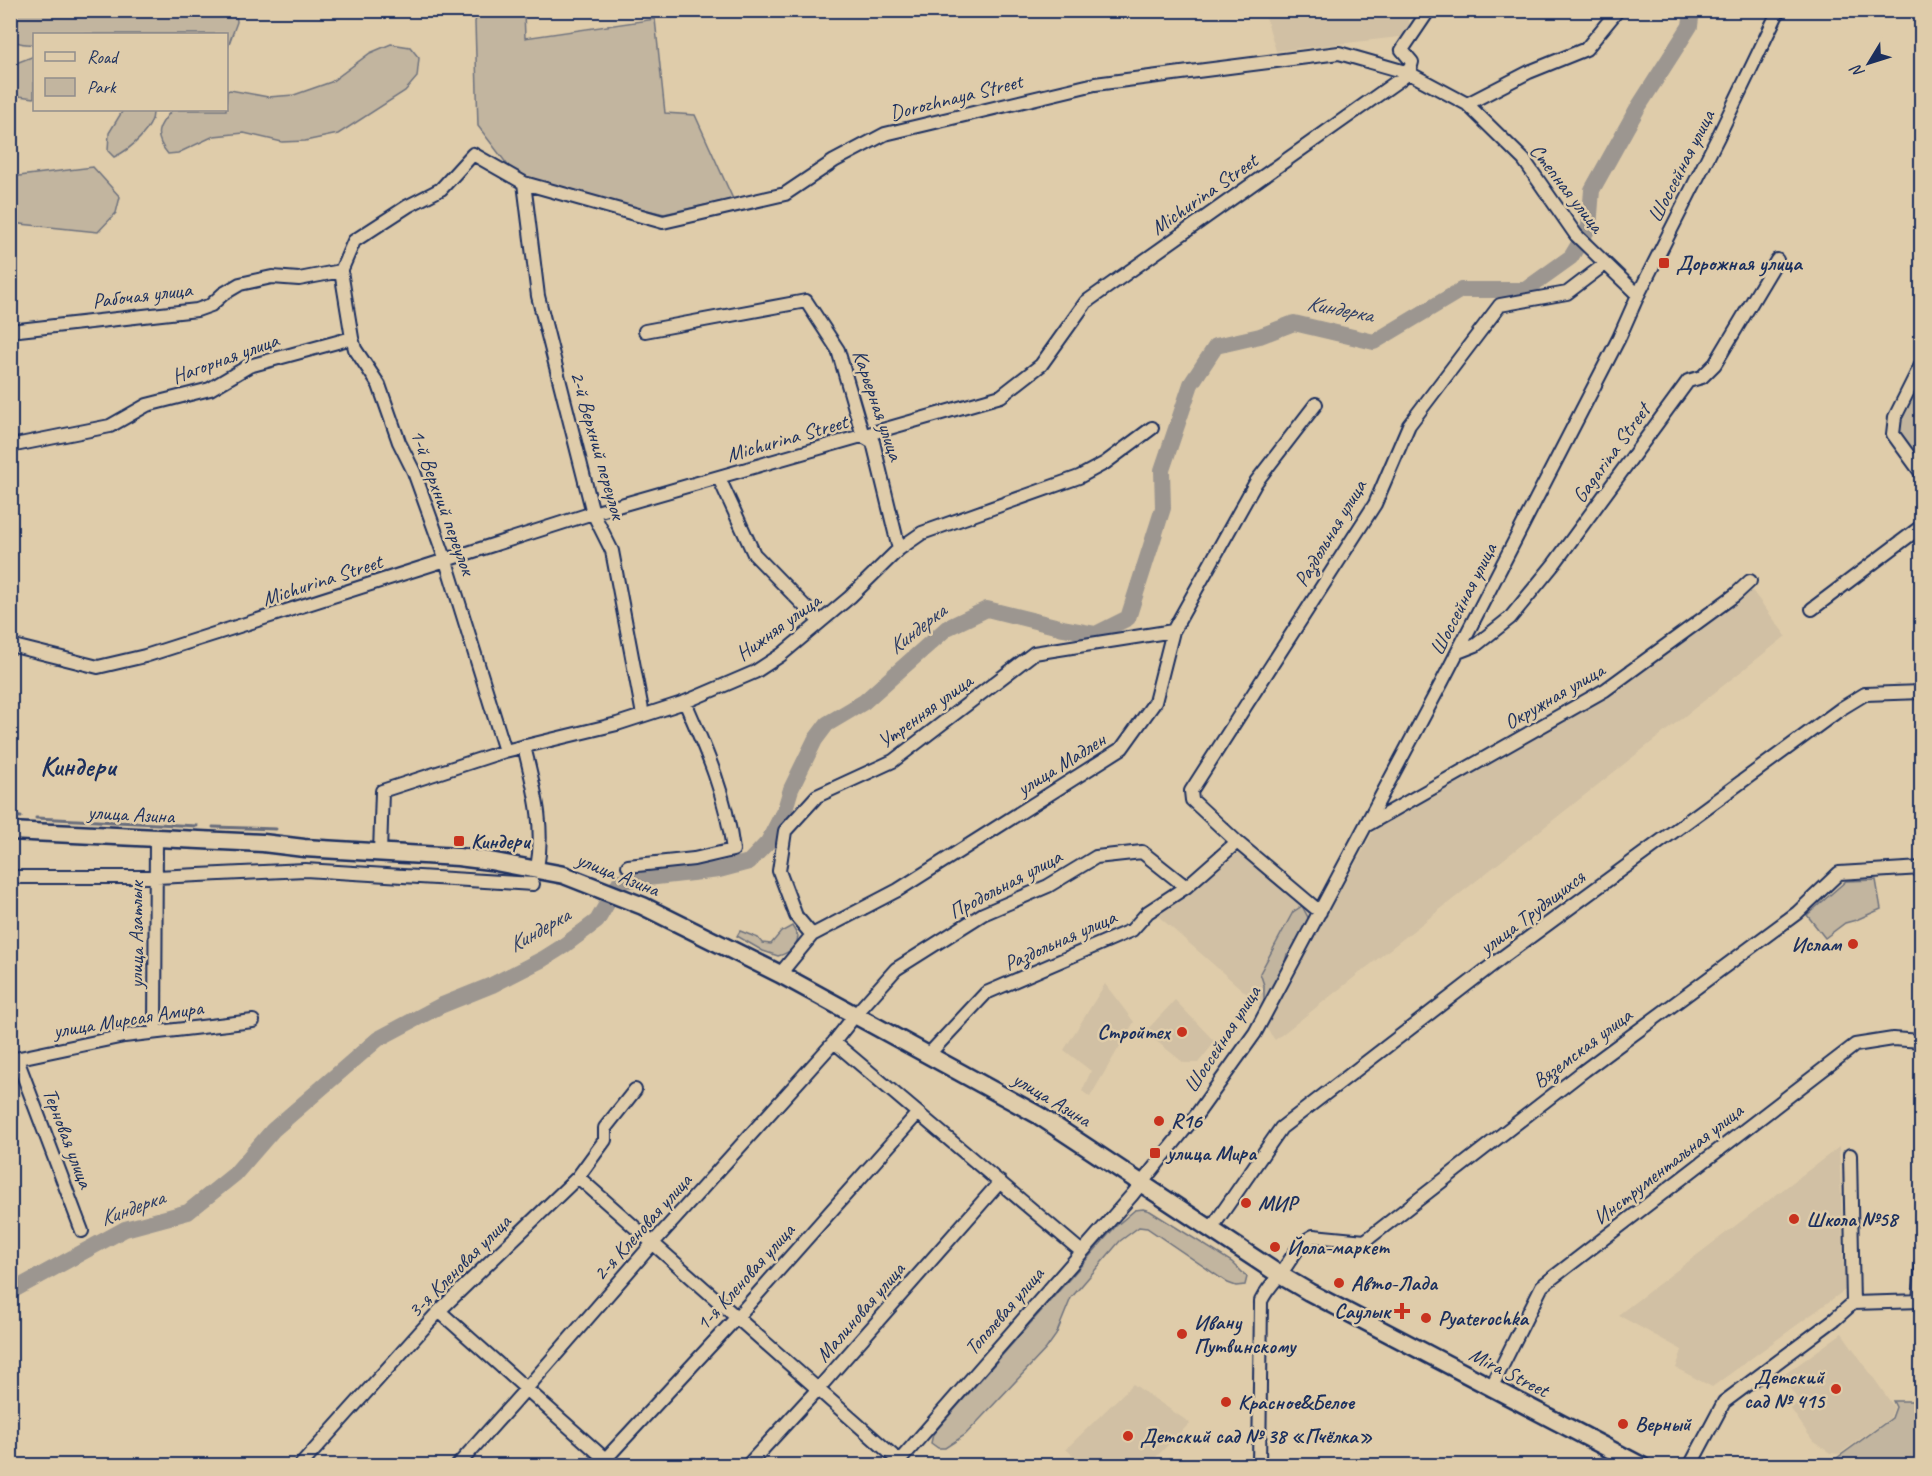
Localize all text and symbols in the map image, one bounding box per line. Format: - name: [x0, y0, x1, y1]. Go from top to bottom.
- legend: [33, 33, 228, 111]
- north arrow: [1839, 33, 1899, 93]
- text: Road: [87, 46, 120, 68]
- text: N: [1845, 59, 1869, 82]
- street label: Dorozhnaya Street: [887, 67, 1027, 126]
- text: Park: [87, 76, 117, 98]
- street label: Шоссейная улица: [1642, 104, 1721, 226]
- street label: Степная улица: [1524, 138, 1611, 240]
- street label: Michurina Street: [1146, 146, 1264, 240]
- place label: Дорожная улица: [1676, 250, 1803, 277]
- marker: Дорожная улица: [1657, 256, 1671, 270]
- street label: Рабочая улица: [91, 276, 195, 314]
- water label: Киндерка: [1305, 289, 1378, 330]
- street label: Нагорная улица: [168, 326, 284, 389]
- street label: Карьерная улица: [847, 346, 910, 466]
- street label: 2-й Верхний переулок: [564, 368, 632, 524]
- street label: Gagarina Street: [1566, 396, 1657, 508]
- street label: Michurina Street: [724, 408, 852, 468]
- street label: 1-й Верхний переулок: [405, 426, 482, 580]
- street label: Раздольная улица: [1288, 473, 1374, 592]
- street label: Шоссейная улица: [1424, 537, 1503, 659]
- street label: Michurina Street: [259, 548, 387, 612]
- street label: Нижняя улица: [731, 586, 827, 666]
- water label: Киндерка: [882, 596, 954, 660]
- street label: Окружная улица: [1499, 656, 1611, 735]
- street label: Утренняя улица: [873, 666, 979, 754]
- street label: улица Мадлен: [1010, 726, 1111, 802]
- district label: Киндери: [40, 749, 118, 783]
- street label: улица Азина: [85, 799, 177, 829]
- place label: Киндери: [471, 828, 531, 854]
- marker: Киндери: [452, 834, 466, 848]
- street label: Продольная улица: [944, 842, 1068, 925]
- street label: улица Азина: [571, 845, 665, 903]
- street label: улица Трудящихся: [1472, 863, 1591, 961]
- street label: улица Азатлык: [123, 879, 149, 990]
- water label: Киндерка: [503, 900, 577, 959]
- street label: Раздольная улица: [1000, 903, 1122, 977]
- place label: Ислам: [1791, 931, 1842, 957]
- marker: Ислам: [1846, 937, 1860, 951]
- street label: Шоссейная улица: [1178, 979, 1267, 1097]
- street label: улица Мирсая Амира: [49, 994, 206, 1044]
- street label: Вяземская улица: [1527, 1001, 1639, 1095]
- place label: Стройтех: [1097, 1019, 1172, 1045]
- marker: Стройтех: [1175, 1025, 1189, 1039]
- street label: улица Азина: [1006, 1064, 1097, 1133]
- street label: Терновая улица: [37, 1084, 100, 1193]
- street label: Инструментальная улица: [1588, 1097, 1749, 1230]
- place label: R16: [1171, 1108, 1204, 1134]
- marker: R16: [1152, 1114, 1166, 1128]
- place label: улица Мира: [1165, 1140, 1258, 1166]
- marker: улица Мира: [1148, 1146, 1162, 1160]
- street label: 2-я Кленовая улица: [587, 1167, 698, 1286]
- water label: Киндерка: [96, 1182, 171, 1233]
- place label: МИР: [1258, 1190, 1301, 1216]
- marker: МИР: [1239, 1196, 1253, 1210]
- place label: Школа №58: [1806, 1206, 1900, 1232]
- street label: 3-я Кленовая улица: [402, 1208, 517, 1323]
- marker: Школа №58: [1787, 1212, 1801, 1226]
- street label: 1-я Кленовая улица: [690, 1217, 801, 1336]
- place label: Йола-маркет: [1287, 1234, 1390, 1260]
- marker: Йола-маркет: [1268, 1240, 1282, 1254]
- street label: Малиновая улица: [810, 1256, 911, 1367]
- street label: Тополевая улица: [959, 1260, 1050, 1360]
- place label: Авто-Лада: [1351, 1270, 1439, 1296]
- marker: Авто-Лада: [1332, 1276, 1346, 1290]
- place label: Саулык: [1334, 1298, 1393, 1325]
- marker: Саулык: [1395, 1304, 1409, 1318]
- place label: Pyaterochka: [1438, 1305, 1529, 1331]
- place label: Ивану Путвинскому: [1194, 1309, 1297, 1359]
- marker: Pyaterochka: [1419, 1311, 1433, 1325]
- marker: Ивану Путвинскому: [1175, 1327, 1189, 1341]
- street label: Mira Street: [1465, 1341, 1555, 1404]
- place label: Детский сад № 415: [1744, 1364, 1826, 1414]
- marker: Детский сад № 415: [1829, 1382, 1843, 1396]
- place label: Красное&Белое: [1238, 1389, 1356, 1415]
- marker: Красное&Белое: [1219, 1395, 1233, 1409]
- place label: Верный: [1635, 1411, 1693, 1437]
- marker: Верный: [1616, 1417, 1630, 1431]
- place label: Детский сад № 38 «Пчёлка»: [1140, 1423, 1372, 1449]
- marker: Детский сад № 38 «Пчёлка»: [1121, 1429, 1135, 1443]

